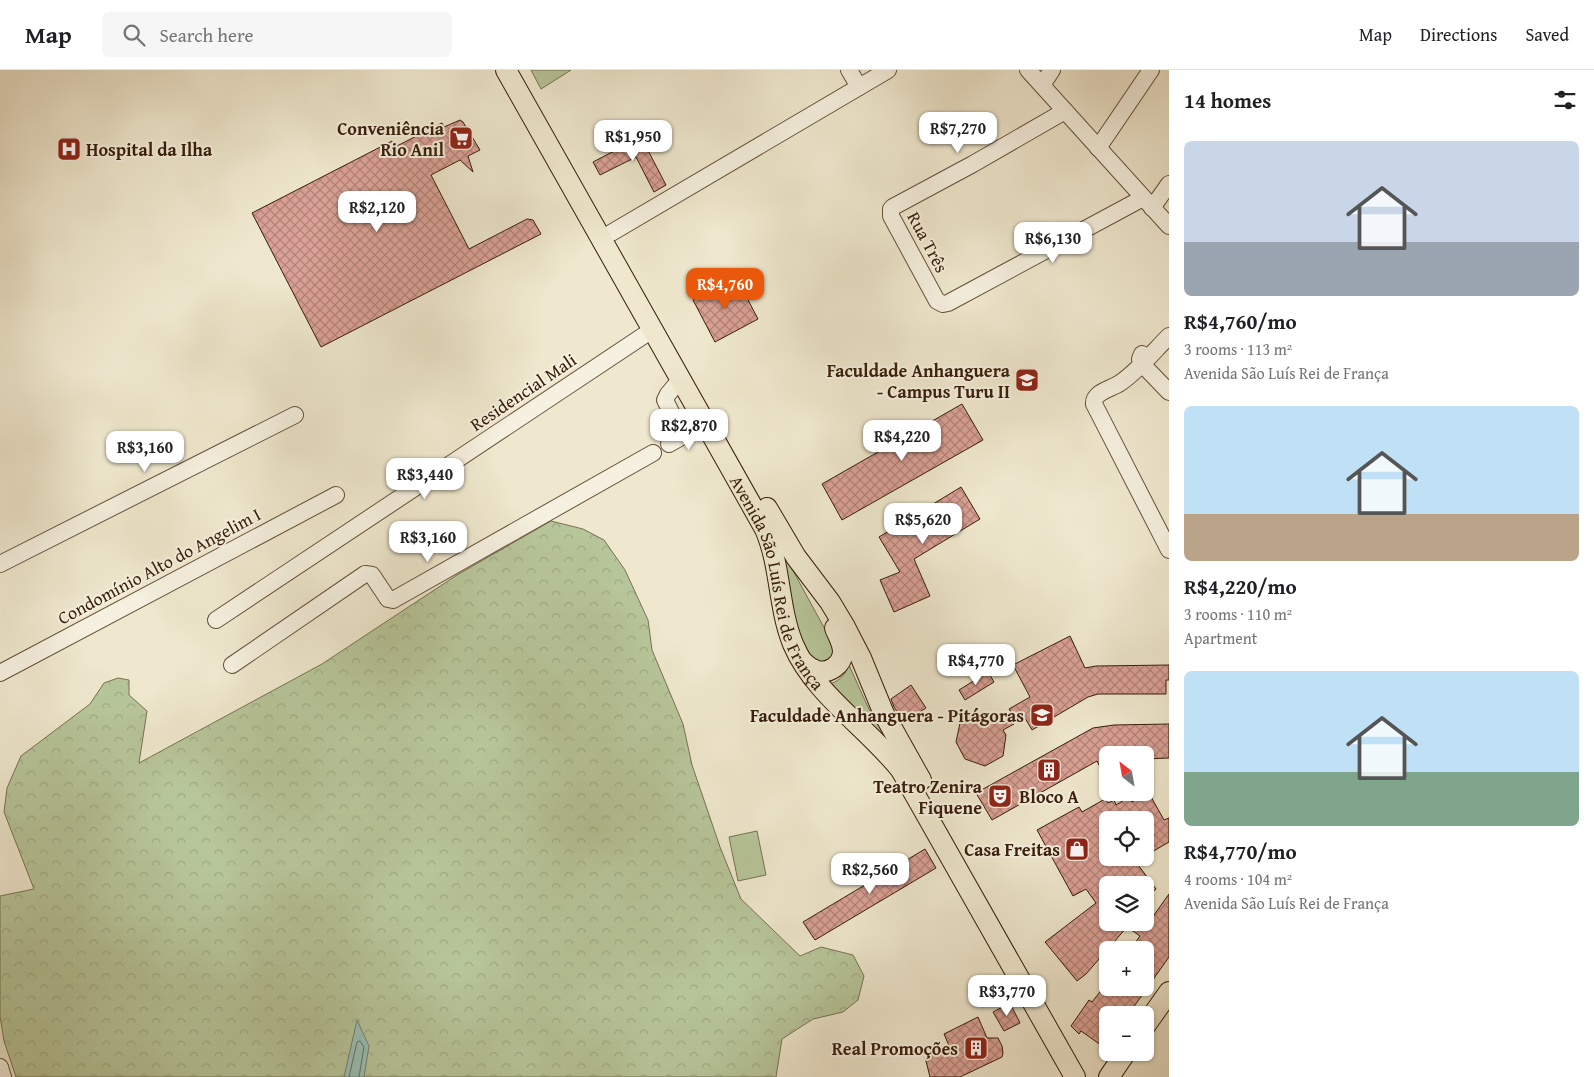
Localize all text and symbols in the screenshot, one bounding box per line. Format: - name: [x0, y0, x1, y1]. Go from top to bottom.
- search box: [102, 12, 452, 57]
- text: Map: [25, 17, 72, 52]
- icon: search: [120, 21, 148, 49]
- text: Search here: [160, 21, 253, 49]
- text: Map: [1359, 21, 1392, 48]
- text: Directions: [1420, 21, 1497, 48]
- text: Saved: [1525, 21, 1569, 48]
- text: 14 homes: [1184, 85, 1271, 116]
- icon: filters: [1551, 86, 1579, 114]
- pin: R$7,270: [912, 112, 1004, 154]
- place label: Conveniência Rio Anil: [337, 115, 445, 163]
- text: R$7,270: [930, 116, 986, 140]
- pin: R$1,950: [587, 119, 679, 162]
- text: R$1,950: [605, 124, 661, 148]
- supermarket icon: Conveniência Rio Anil: [448, 125, 474, 151]
- hospital icon: Hospital da Ilha: [56, 136, 82, 162]
- place label: Hospital da Ilha: [86, 136, 213, 163]
- icon: home: [1337, 173, 1427, 263]
- pin: R$2,120: [331, 190, 423, 233]
- text: R$2,120: [349, 195, 405, 219]
- street label: Rua Três: [901, 207, 955, 277]
- pin: R$6,130: [1007, 222, 1099, 264]
- text: R$6,130: [1025, 226, 1081, 250]
- pin: R$4,760: [679, 268, 771, 310]
- text: R$4,760: [697, 272, 753, 296]
- text: R$4,760/mo: [1184, 306, 1297, 337]
- text: 3 rooms · 113 m²: [1184, 337, 1292, 361]
- street label: Residencial Mali: [464, 346, 582, 438]
- place label: Faculdade Anhanguera - Campus Turu II: [827, 357, 1011, 405]
- text: Avenida São Luís Rei de França: [1184, 361, 1389, 385]
- school or university icon: Faculdade Anhanguera - Campus Turu II: [1014, 367, 1040, 393]
- pin: R$2,870: [643, 408, 735, 451]
- text: R$2,870: [661, 413, 717, 437]
- pin: R$4,220: [856, 420, 948, 462]
- text: R$4,220: [874, 424, 930, 448]
- pin: R$3,160: [99, 430, 191, 473]
- text: R$3,160: [117, 435, 173, 459]
- icon: home: [1337, 438, 1427, 528]
- pin: R$3,440: [379, 458, 471, 500]
- text: R$3,440: [397, 462, 453, 486]
- street label: Avenida São Luís Rei de França: [724, 470, 832, 696]
- street label: Condomínio Alto do Angelim I: [52, 501, 266, 631]
- pin: R$5,620: [877, 502, 969, 545]
- text: R$5,620: [895, 507, 951, 531]
- pin: R$3,160: [382, 520, 474, 563]
- text: R$3,160: [400, 525, 456, 549]
- text: R$4,220/mo: [1184, 571, 1297, 602]
- text: 3 rooms · 110 m²: [1184, 602, 1292, 626]
- text: Apartment: [1184, 626, 1257, 650]
- pin: R$4,770: [930, 644, 1022, 686]
- text: R$4,770: [948, 648, 1004, 672]
- place label: Faculdade Anhanguera - Pitágoras: [750, 702, 1024, 729]
- school or university icon: Faculdade Anhanguera - Pitágoras: [1029, 702, 1055, 728]
- icon: home: [1337, 703, 1427, 793]
- north arrow: [1099, 746, 1154, 801]
- map controls: [1099, 746, 1154, 1061]
- building icon: Bloco A: [1036, 757, 1062, 783]
- place label: Teatro Zenira Fiquene: [873, 773, 983, 821]
- theatre icon: Teatro Zenira Fiquene: [987, 783, 1013, 809]
- place label: Bloco A: [1019, 783, 1079, 810]
- button: locate: [1099, 811, 1154, 866]
- place label: Casa Freitas: [964, 836, 1060, 863]
- shop icon: Casa Freitas: [1064, 836, 1090, 862]
- text: R$4,770/mo: [1184, 836, 1297, 867]
- pin: R$2,560: [824, 852, 916, 895]
- text: R$2,560: [842, 857, 898, 881]
- text: 4 rooms · 104 m²: [1184, 867, 1292, 891]
- button: layers: [1099, 876, 1154, 931]
- text: Avenida São Luís Rei de França: [1184, 891, 1389, 915]
- button: +: [1099, 941, 1154, 996]
- pin: R$3,770: [961, 974, 1053, 1017]
- text: R$3,770: [979, 979, 1035, 1003]
- button: −: [1099, 1006, 1154, 1061]
- place label: Real Promoções: [832, 1035, 958, 1062]
- building icon: Real Promoções: [963, 1035, 989, 1061]

